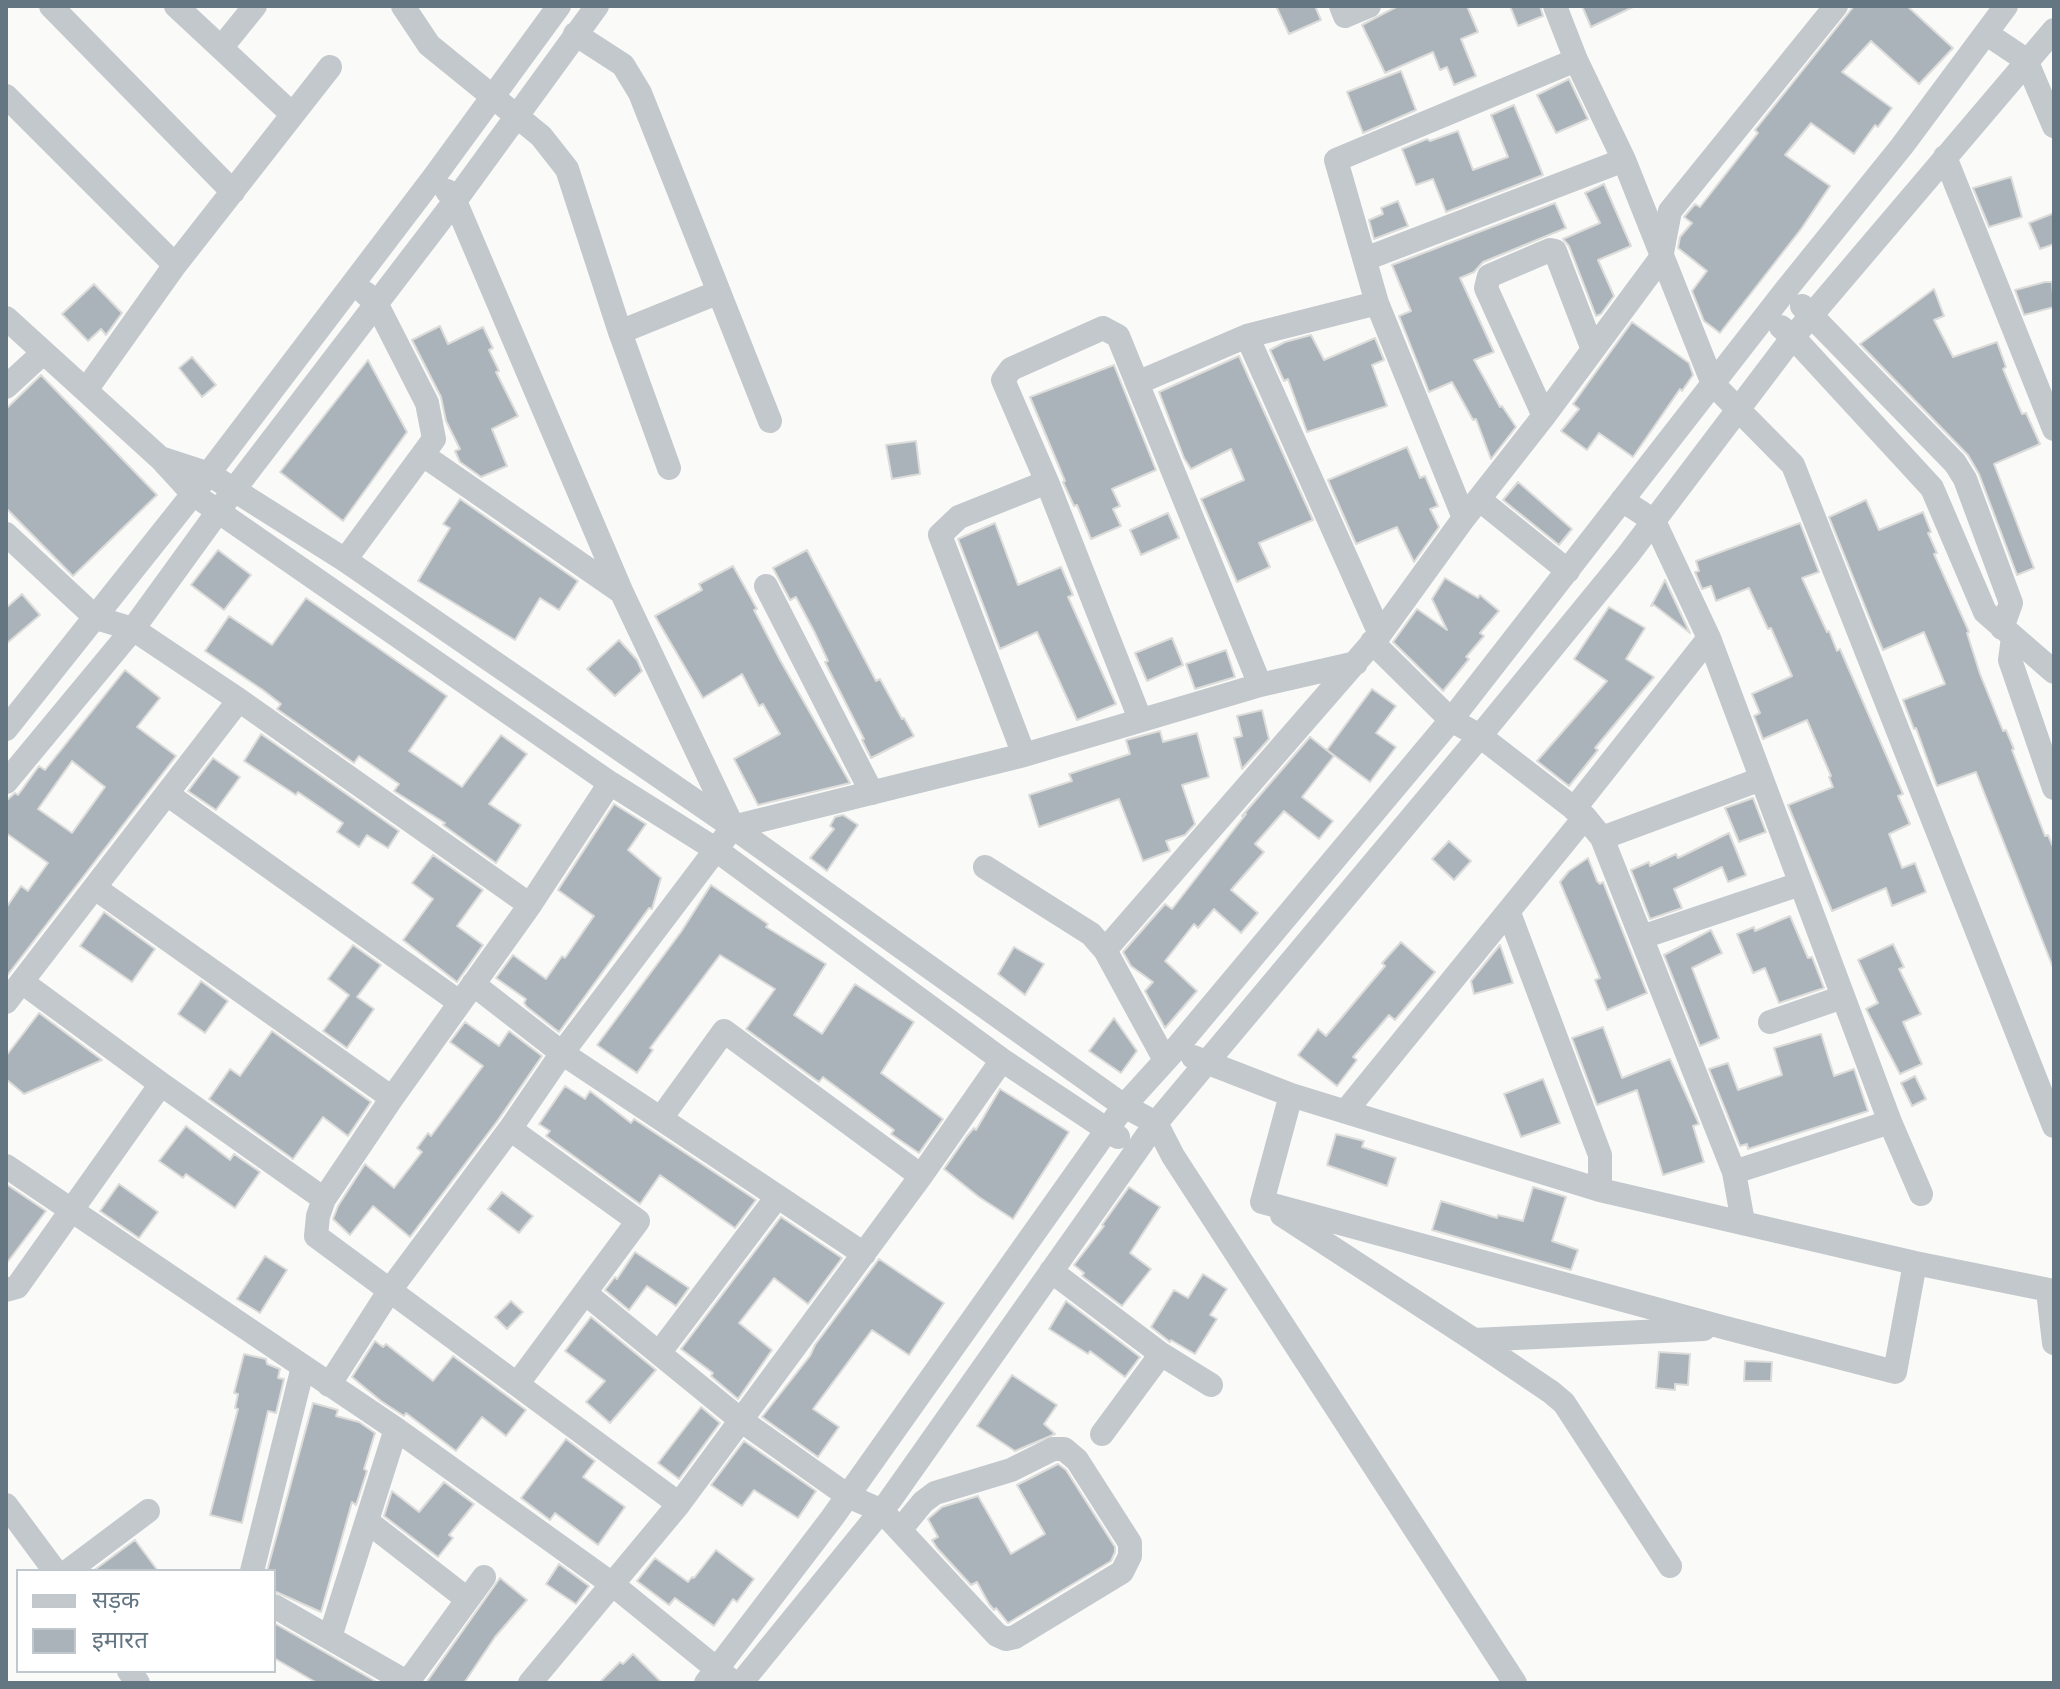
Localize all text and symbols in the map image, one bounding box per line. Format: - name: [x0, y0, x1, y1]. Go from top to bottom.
- legend: [16, 1569, 276, 1673]
- text: सड़क: [92, 1584, 140, 1613]
- text: इमारत: [92, 1624, 148, 1653]

